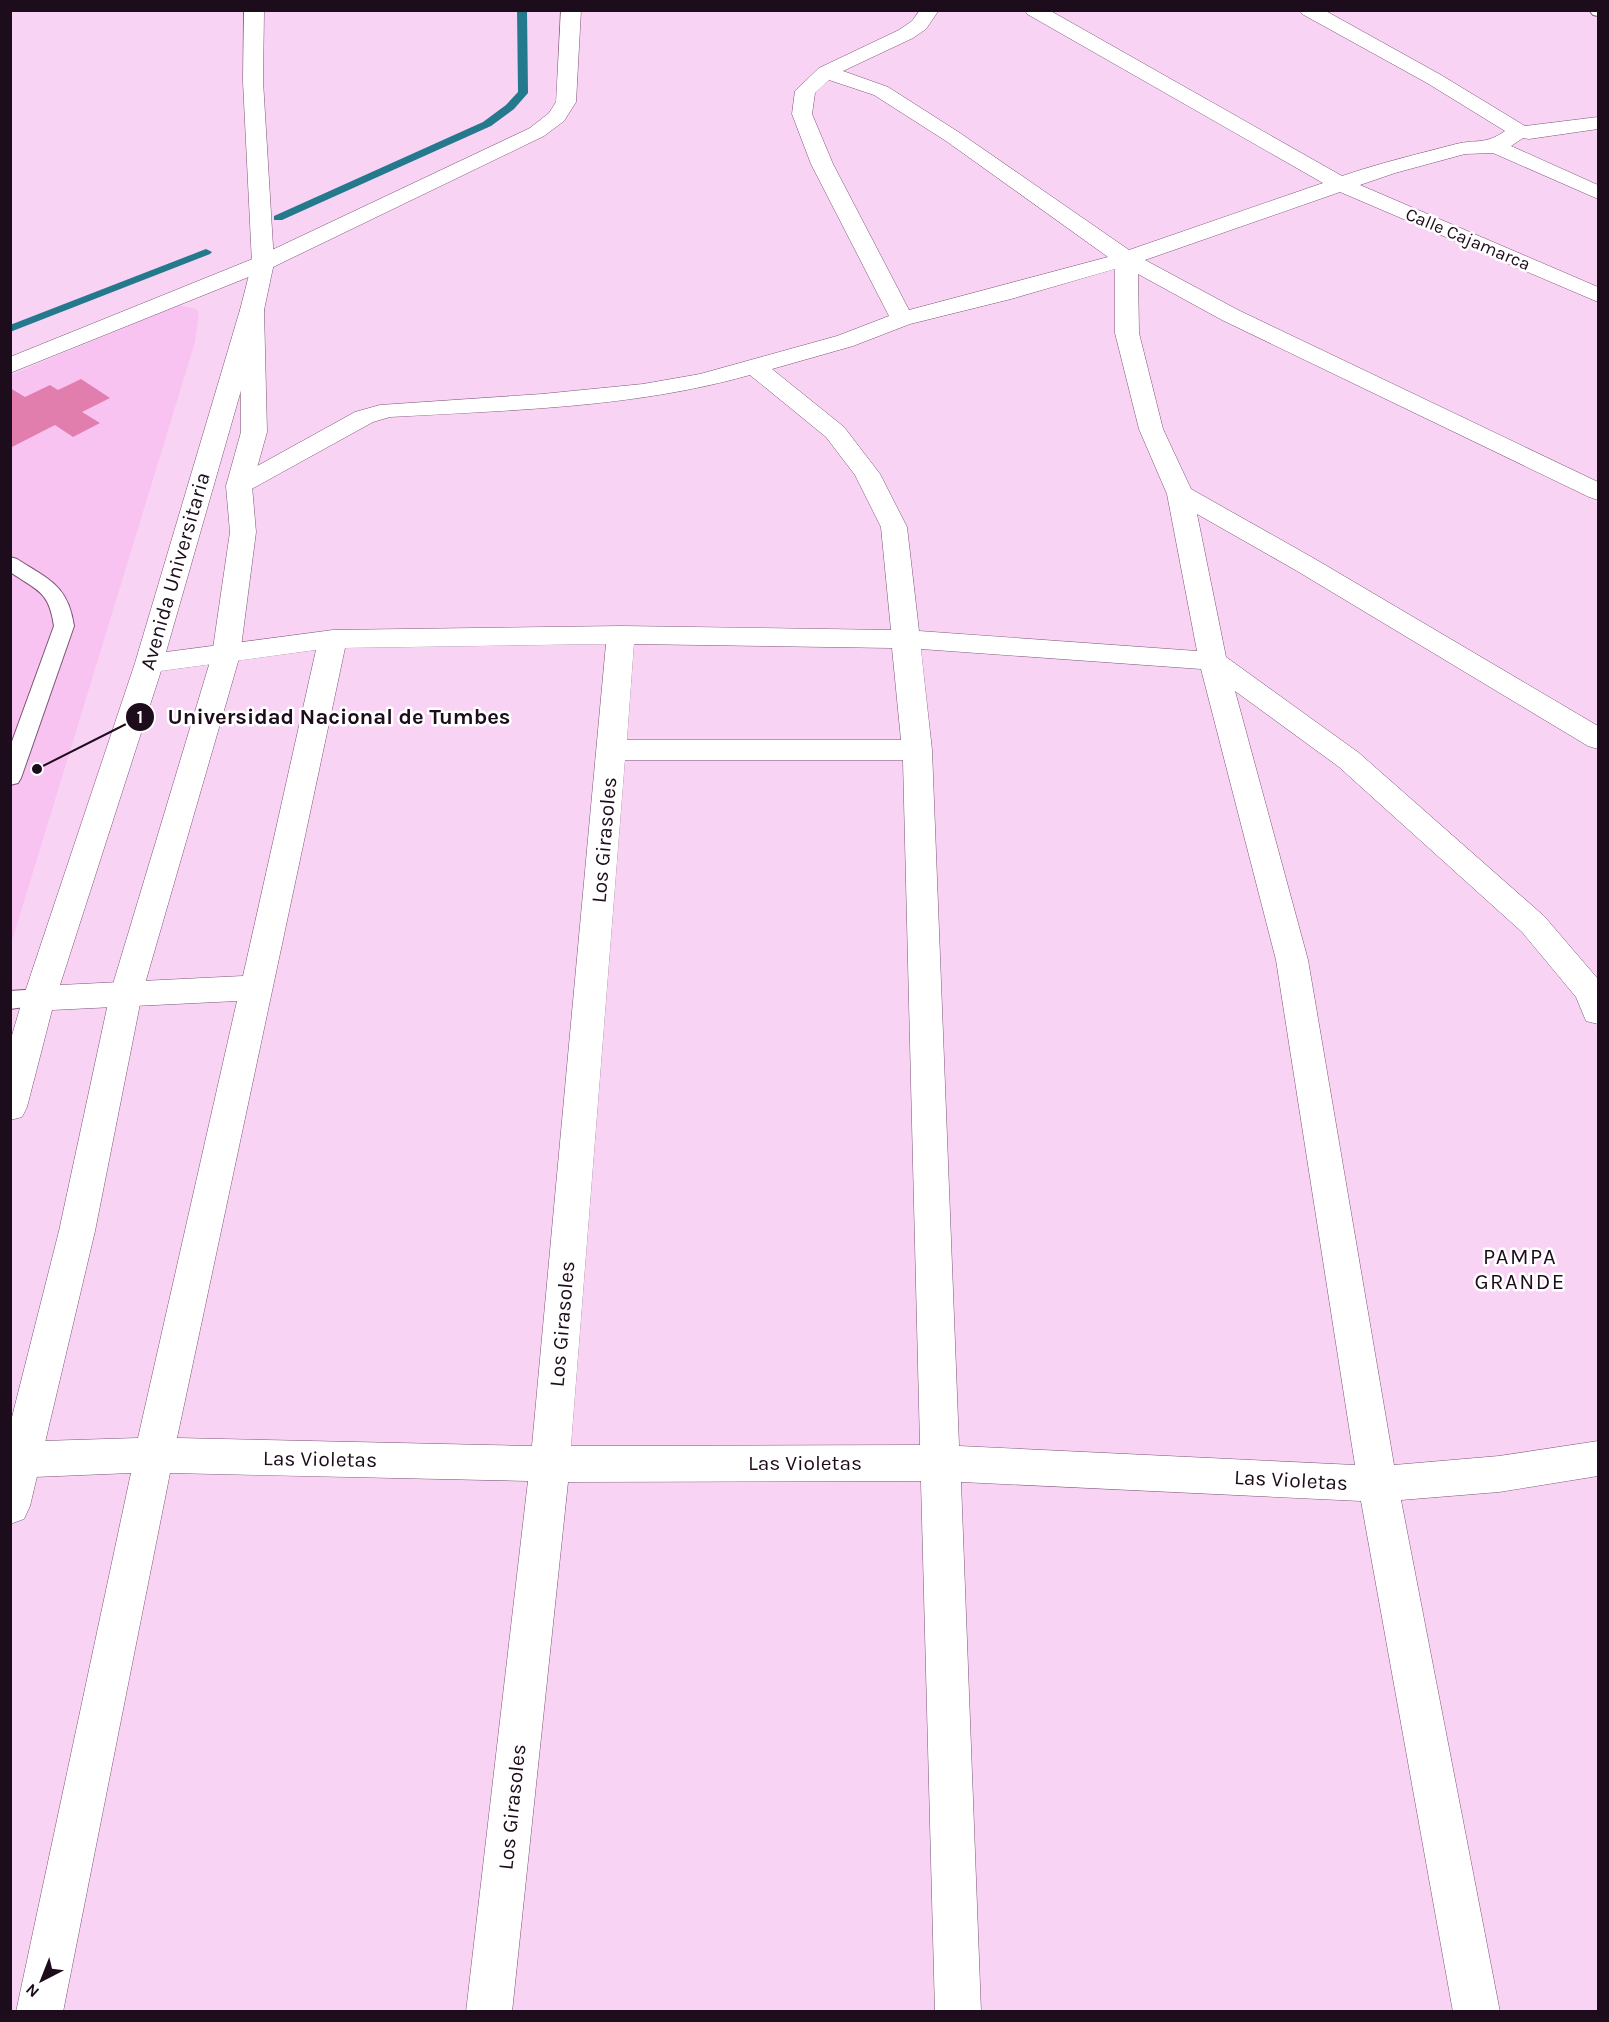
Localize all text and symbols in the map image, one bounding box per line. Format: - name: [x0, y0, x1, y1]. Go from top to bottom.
- street label: Calle Cajamarca: [1402, 203, 1534, 275]
- street label: Avenida Universitaria: [135, 469, 215, 673]
- callout: Universidad Nacional de Tumbes: [125, 697, 522, 737]
- text: Universidad Nacional de Tumbes: [168, 704, 510, 730]
- text: 1: [137, 706, 143, 728]
- street label: Los Girasoles: [587, 776, 621, 904]
- district label: PAMPA GRANDE: [1474, 1244, 1566, 1295]
- street label: Los Girasoles: [545, 1260, 579, 1388]
- street label: Las Violetas: [263, 1446, 377, 1472]
- street label: Las Violetas: [748, 1451, 862, 1475]
- street label: Las Violetas: [1233, 1465, 1349, 1495]
- street label: Los Girasoles: [493, 1743, 531, 1871]
- north arrow: [12, 1950, 72, 2010]
- text: N: [22, 1980, 43, 2002]

